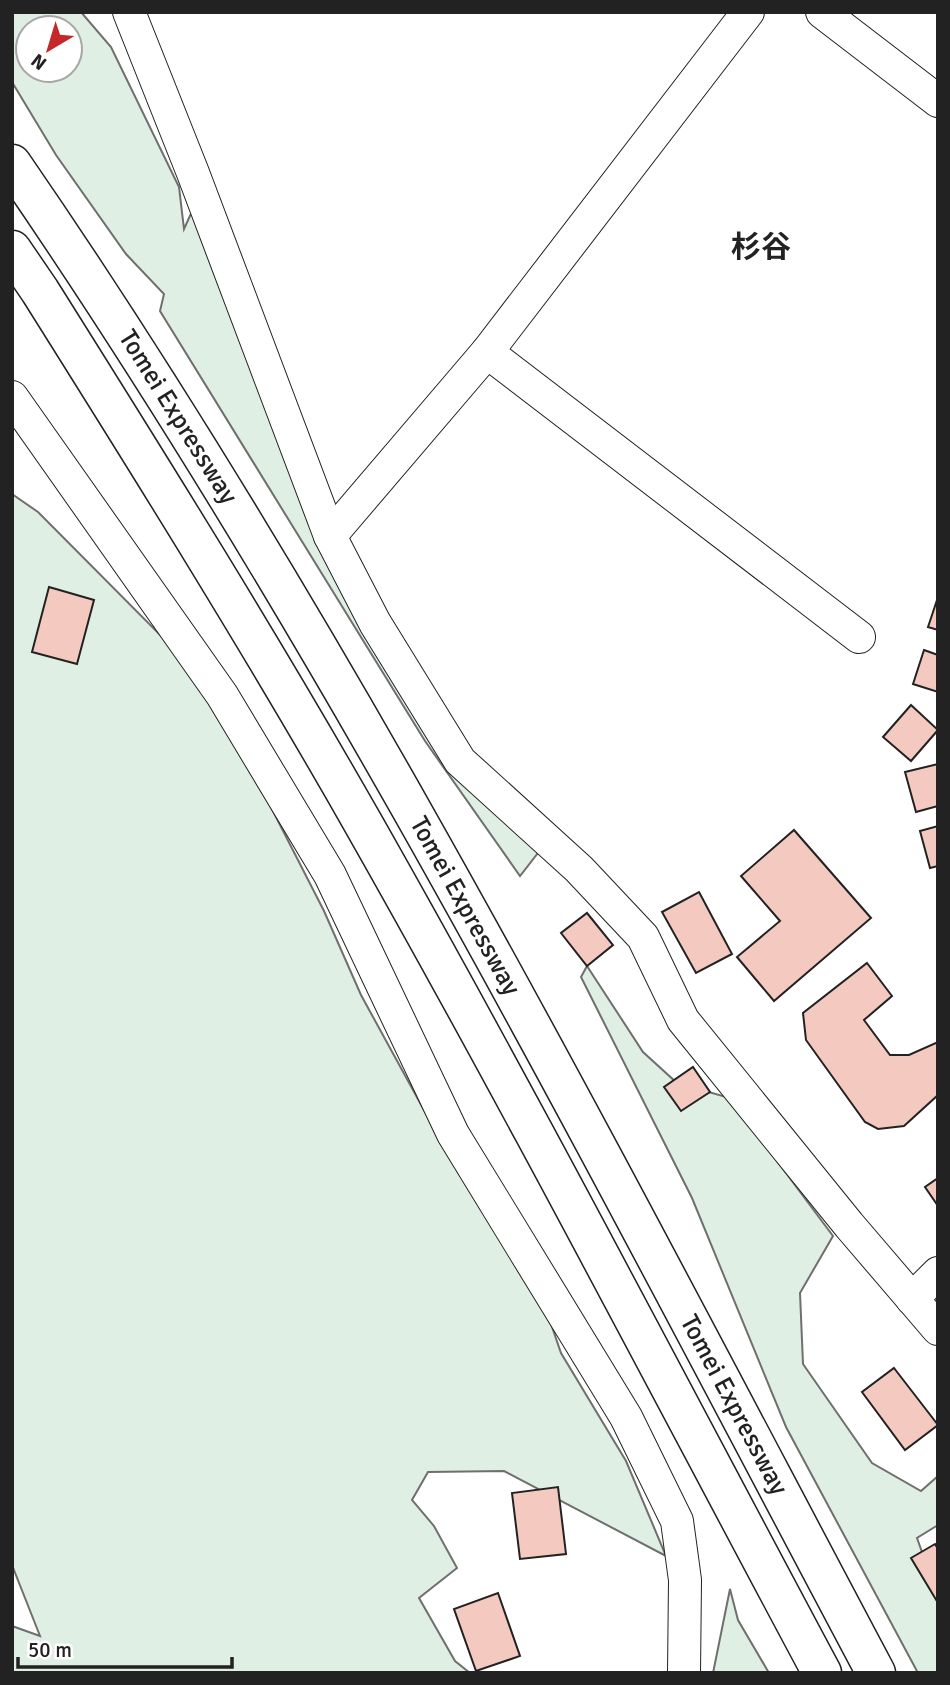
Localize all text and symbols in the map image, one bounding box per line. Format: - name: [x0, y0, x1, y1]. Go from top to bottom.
- north arrow: [14, 14, 84, 84]
- text: N: [27, 48, 52, 75]
- district label: 杉谷: [731, 229, 791, 266]
- street label: Tomei Expressway: [112, 324, 244, 510]
- street label: Tomei Expressway: [403, 811, 527, 1001]
- street label: Tomei Expressway: [673, 1309, 795, 1501]
- scale bar: [18, 1626, 231, 1670]
- text: 50 m: [28, 1637, 72, 1663]

